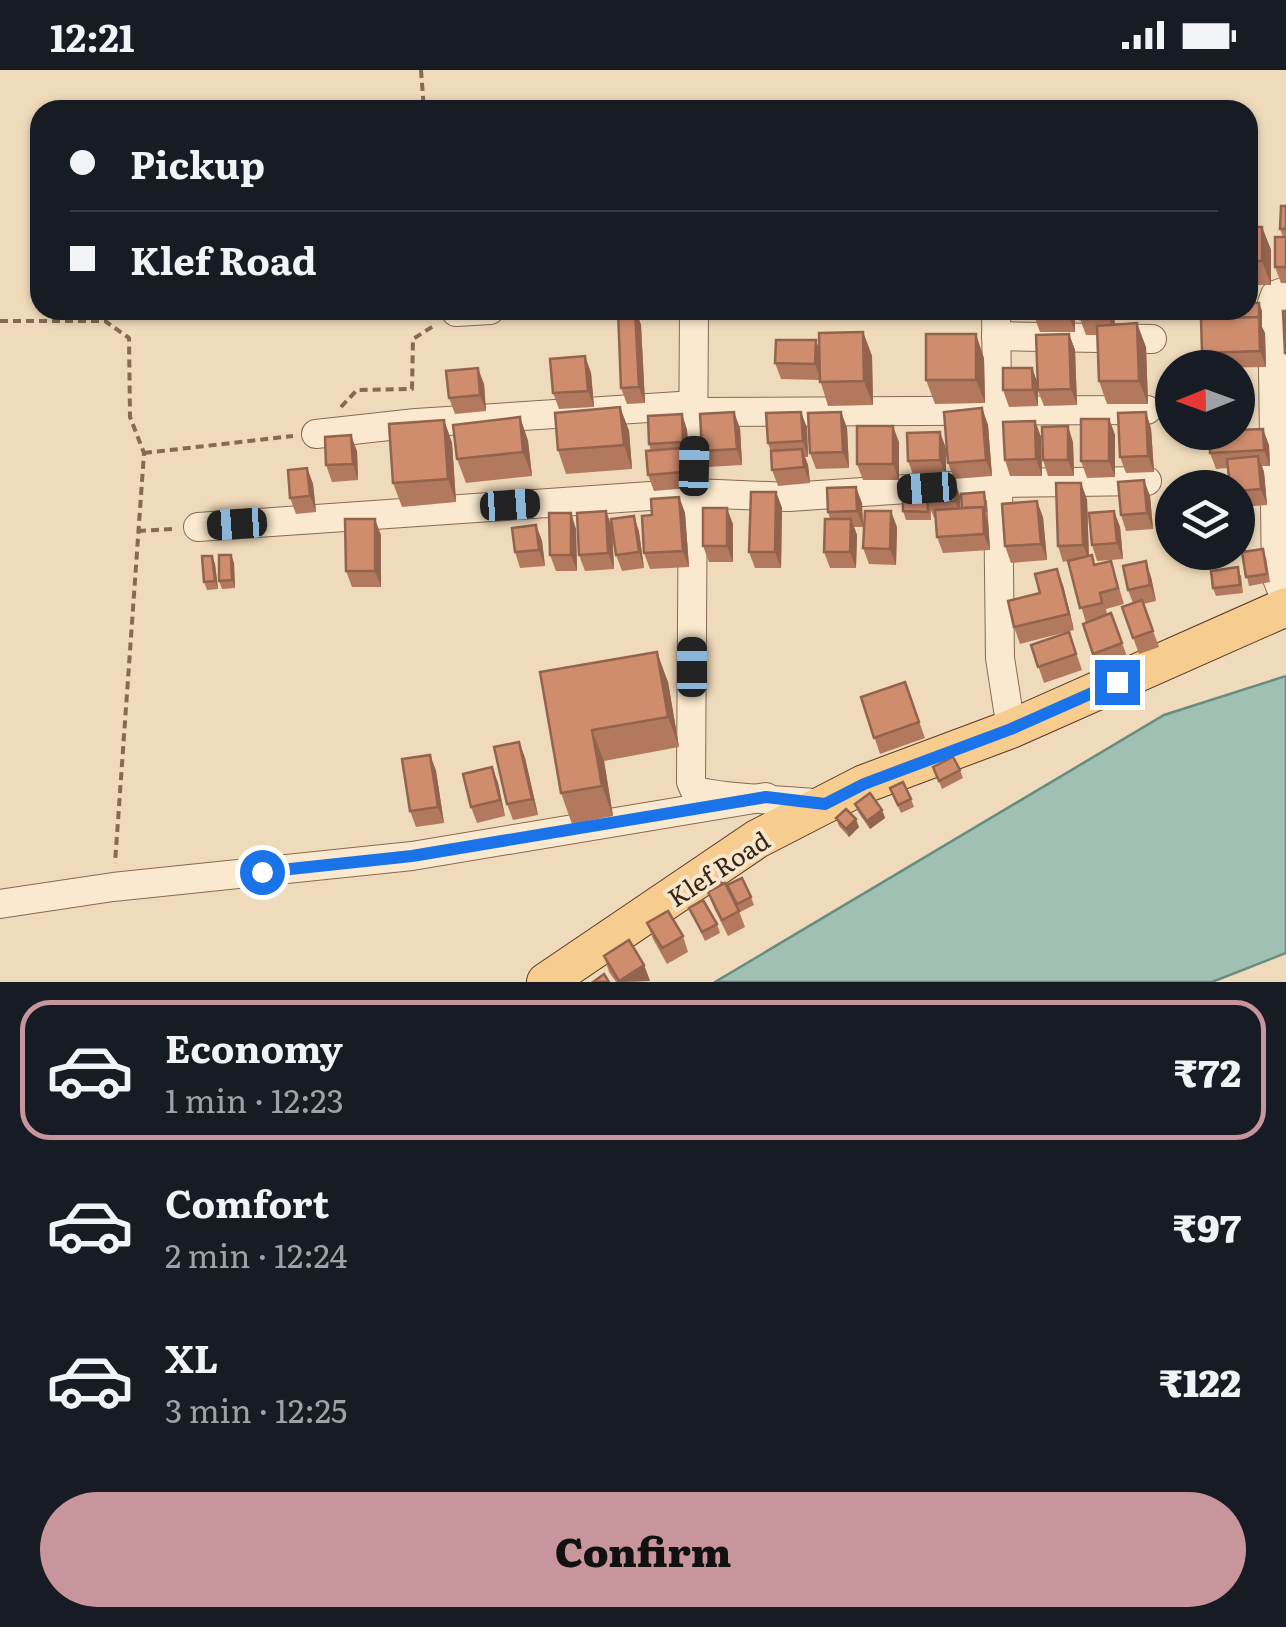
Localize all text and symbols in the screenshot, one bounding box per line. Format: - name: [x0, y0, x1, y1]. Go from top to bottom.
- text: 12:21: [50, 7, 135, 64]
- text: Pickup: [130, 134, 265, 191]
- text: Klef Road: [130, 230, 317, 287]
- north arrow: [1155, 350, 1255, 450]
- map controls: [1155, 350, 1255, 570]
- car: [678, 436, 710, 496]
- button: layers: [1155, 470, 1255, 570]
- car: [896, 471, 958, 505]
- car: [479, 488, 541, 522]
- car: [206, 507, 268, 541]
- car: [677, 637, 707, 697]
- route end: [1095, 660, 1140, 705]
- street label: Klef Road: [660, 821, 776, 915]
- route start: [240, 850, 285, 895]
- text: Economy: [165, 1018, 343, 1075]
- icon: car: [45, 1025, 135, 1115]
- text: ₹72: [1174, 1042, 1241, 1099]
- text: 1 min · 12:23: [165, 1075, 344, 1123]
- text: Comfort: [165, 1173, 329, 1230]
- icon: car: [45, 1180, 135, 1270]
- text: ₹97: [1173, 1197, 1241, 1254]
- text: 2 min · 12:24: [165, 1230, 347, 1278]
- text: XL: [165, 1328, 218, 1385]
- icon: car: [45, 1335, 135, 1425]
- text: ₹122: [1159, 1352, 1241, 1409]
- text: 3 min · 12:25: [165, 1385, 347, 1433]
- button: Confirm: [40, 1492, 1246, 1607]

